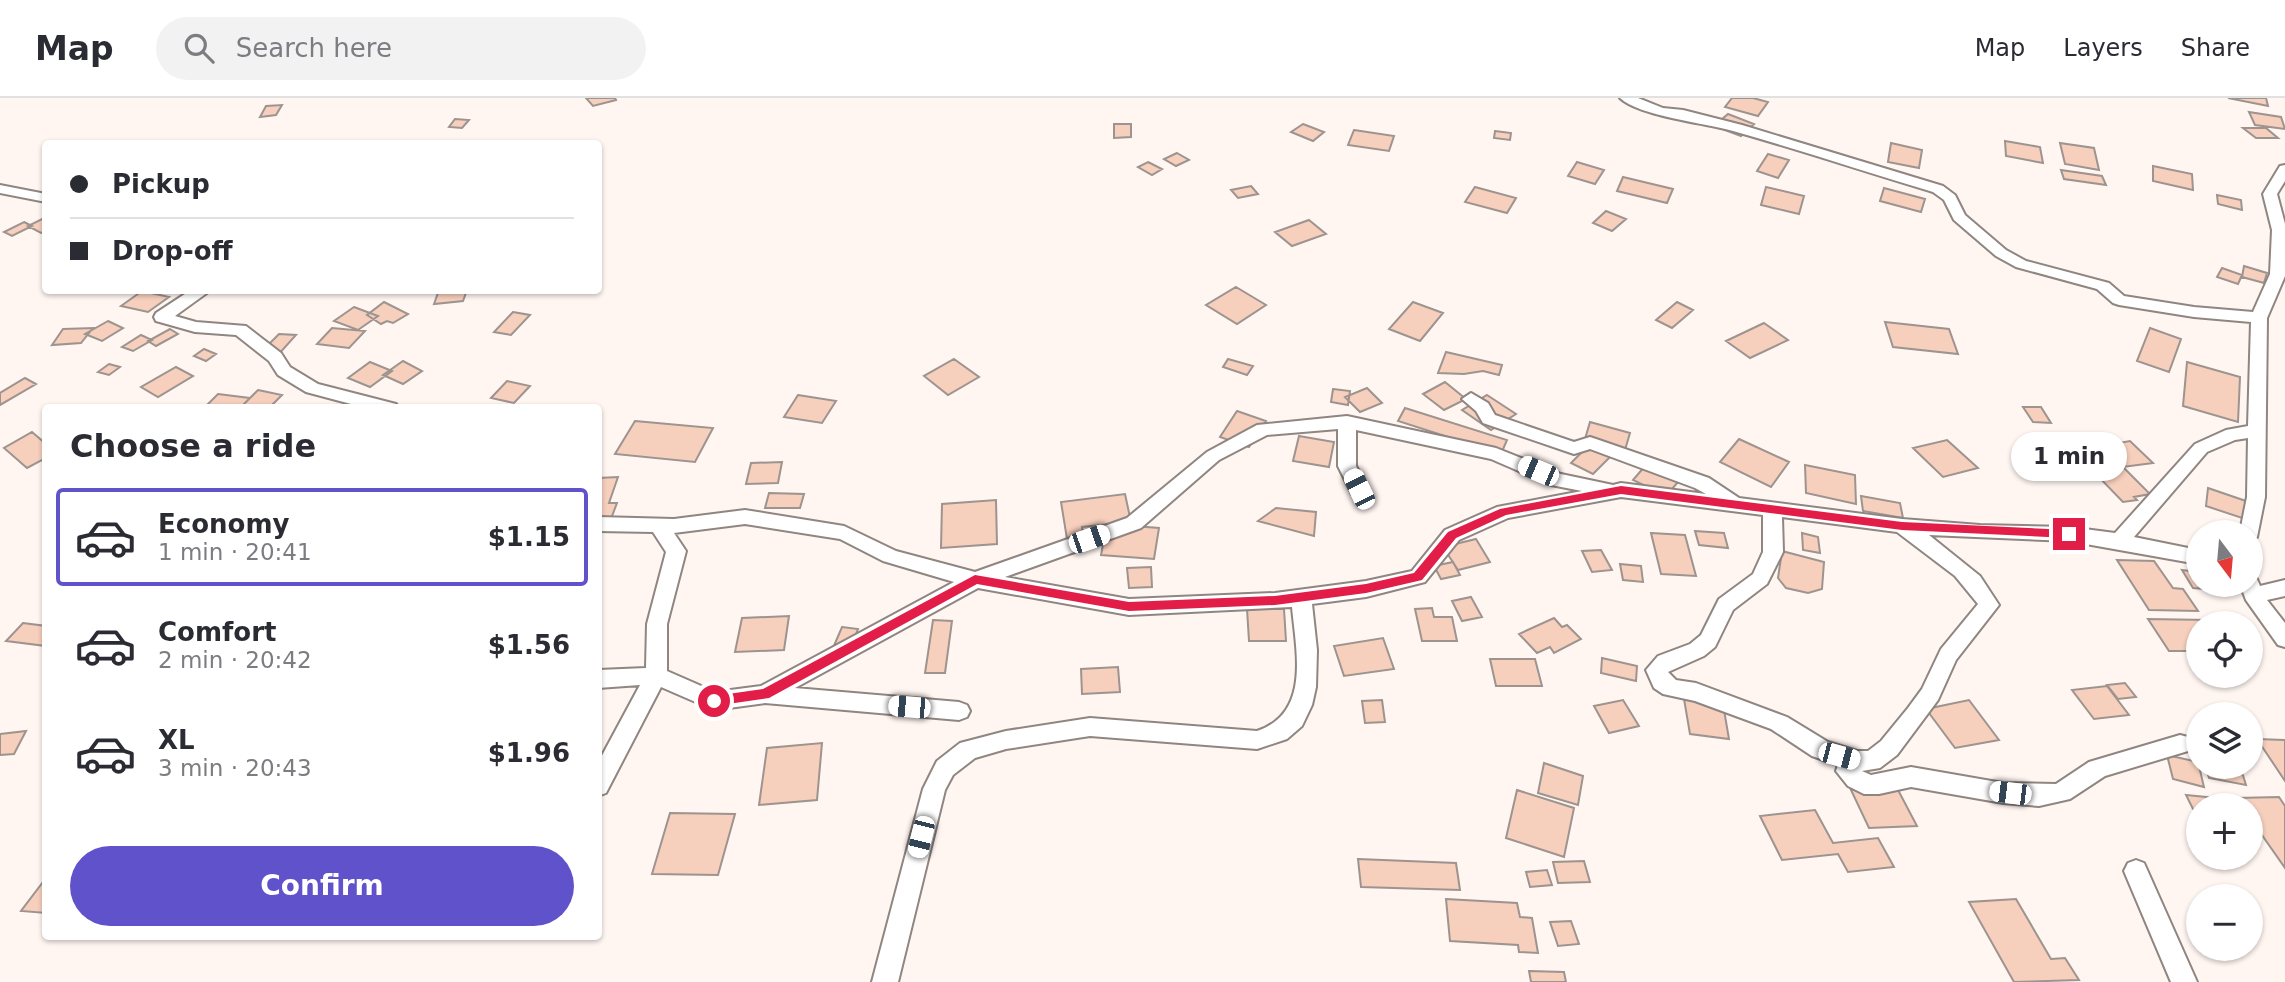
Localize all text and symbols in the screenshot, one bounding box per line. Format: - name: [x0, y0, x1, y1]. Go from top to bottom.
- search box: [156, 17, 646, 80]
- text: Map: [35, 29, 114, 68]
- icon: search: [180, 29, 218, 67]
- text: Search here: [236, 33, 392, 63]
- text: Map: [1975, 34, 2025, 62]
- text: Layers: [2063, 34, 2143, 62]
- text: Share: [2181, 34, 2250, 62]
- text: Pickup: [112, 169, 210, 199]
- text: Drop-off: [112, 236, 233, 266]
- text: Choose a ride: [70, 427, 316, 465]
- callout: 1 min: [2011, 432, 2127, 482]
- text: 1 min: [2033, 443, 2105, 469]
- car: [1515, 453, 1562, 489]
- car: [1341, 466, 1378, 512]
- icon: car: [74, 506, 137, 569]
- text: Economy: [158, 509, 289, 539]
- route end: [2053, 518, 2085, 550]
- north arrow: [2186, 520, 2263, 597]
- map controls: [2186, 520, 2263, 961]
- text: $1.15: [488, 522, 570, 552]
- car: [1066, 522, 1113, 556]
- text: 1 min · 20:41: [158, 539, 312, 565]
- button: locate: [2186, 611, 2263, 688]
- icon: car: [74, 614, 137, 677]
- text: Comfort: [158, 617, 276, 647]
- text: $1.56: [488, 630, 570, 660]
- text: 2 min · 20:42: [158, 647, 312, 673]
- route start: [698, 685, 730, 717]
- car: [888, 695, 931, 719]
- button: layers: [2186, 702, 2263, 779]
- icon: car: [74, 722, 137, 785]
- text: XL: [158, 725, 195, 755]
- text: $1.96: [488, 738, 570, 768]
- car: [1816, 740, 1863, 772]
- text: 3 min · 20:43: [158, 755, 312, 781]
- car: [1988, 780, 2033, 806]
- button: +: [2186, 793, 2263, 870]
- car: [906, 814, 937, 860]
- button: Confirm: [70, 846, 574, 926]
- button: −: [2186, 884, 2263, 961]

